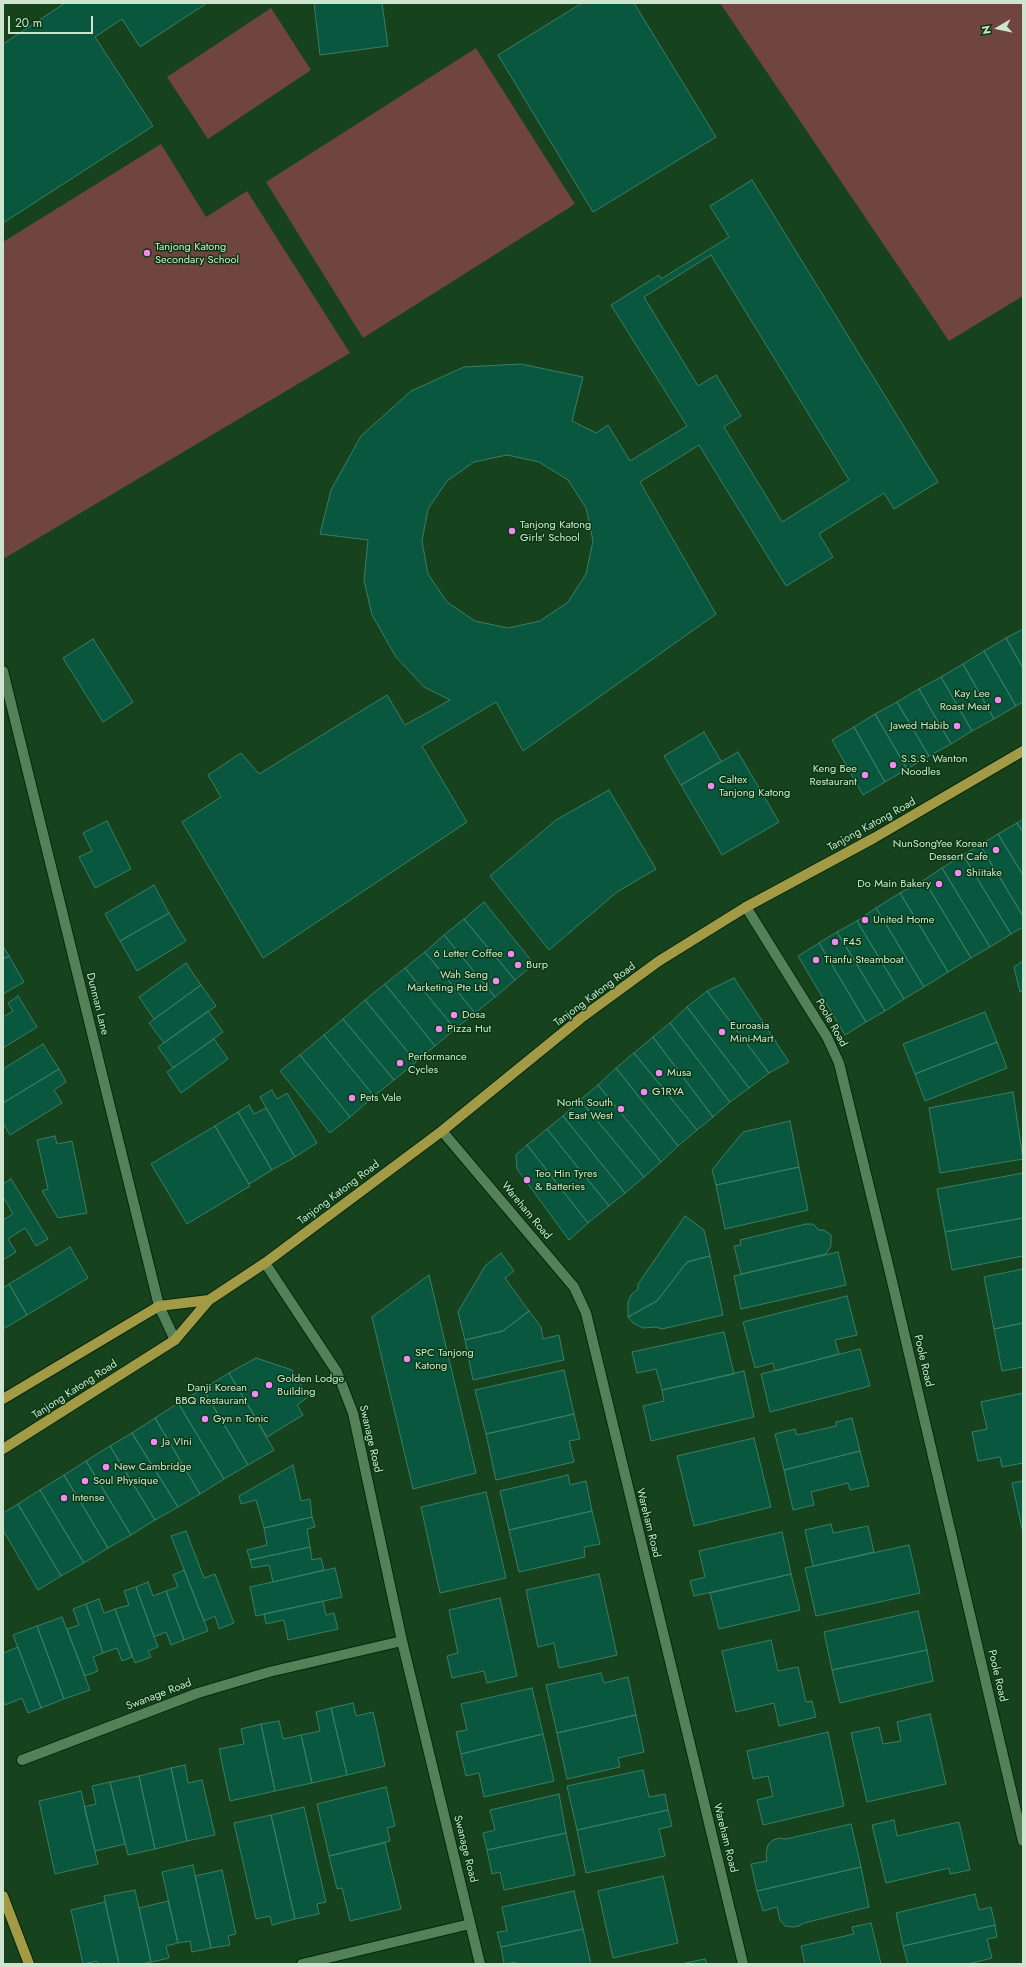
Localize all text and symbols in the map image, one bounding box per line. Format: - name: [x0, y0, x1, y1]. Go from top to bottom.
- scale bar: [10, 8, 95, 34]
- north arrow: [978, 8, 1018, 48]
- text: 20 m: [15, 14, 42, 32]
- text: N: [978, 24, 995, 35]
- place label: Tanjong Katong Secondary School: [155, 240, 239, 266]
- marker: Tanjong Katong Secondary School: [142, 248, 152, 258]
- place label: Tanjong Katong Girls' School: [520, 518, 591, 544]
- marker: Tanjong Katong Girls' School: [507, 526, 517, 536]
- place label: Kay Lee Roast Meat: [940, 687, 990, 713]
- marker: Kay Lee Roast Meat: [993, 695, 1003, 705]
- place label: Jawed Habib: [890, 719, 949, 733]
- marker: Jawed Habib: [952, 721, 962, 731]
- place label: S.S.S. Wanton Noodles: [901, 752, 968, 778]
- marker: S.S.S. Wanton Noodles: [888, 760, 898, 770]
- place label: Keng Bee Restaurant: [810, 762, 857, 788]
- marker: Keng Bee Restaurant: [860, 770, 870, 780]
- place label: Caltex Tanjong Katong: [719, 773, 790, 799]
- marker: Caltex Tanjong Katong: [706, 781, 716, 791]
- street label: Tanjong Katong Road: [826, 795, 918, 855]
- place label: NunSongYee Korean Dessert Cafe: [893, 837, 988, 863]
- marker: NunSongYee Korean Dessert Cafe: [991, 845, 1001, 855]
- place label: Shiitake: [966, 866, 1002, 880]
- marker: Shiitake: [953, 868, 963, 878]
- place label: Do Main Bakery: [857, 877, 931, 891]
- marker: Do Main Bakery: [934, 879, 944, 889]
- place label: United Home: [873, 913, 935, 927]
- marker: United Home: [860, 915, 870, 925]
- place label: F45: [843, 935, 861, 949]
- marker: F45: [830, 937, 840, 947]
- place label: 6 Letter Coffee: [434, 947, 503, 961]
- marker: 6 Letter Coffee: [506, 949, 516, 959]
- place label: Tianfu Steamboat: [824, 953, 904, 967]
- marker: Tianfu Steamboat: [811, 955, 821, 965]
- place label: Burp: [526, 958, 548, 972]
- marker: Burp: [513, 960, 523, 970]
- street label: Tanjong Katong Road: [552, 960, 638, 1030]
- place label: Wah Seng Marketing Pte Ltd: [407, 968, 488, 994]
- street label: Dunman Lane: [83, 972, 111, 1036]
- marker: Wah Seng Marketing Pte Ltd: [491, 976, 501, 986]
- street label: Poole Road: [812, 997, 850, 1049]
- place label: Dosa: [462, 1008, 485, 1022]
- marker: Dosa: [449, 1010, 459, 1020]
- place label: Euroasia Mini-Mart: [730, 1019, 773, 1045]
- place label: Pizza Hut: [447, 1022, 491, 1036]
- marker: Pizza Hut: [434, 1024, 444, 1034]
- marker: Euroasia Mini-Mart: [717, 1027, 727, 1037]
- place label: Performance Cycles: [408, 1050, 467, 1076]
- marker: Performance Cycles: [395, 1058, 405, 1068]
- place label: Musa: [667, 1066, 691, 1080]
- marker: Musa: [654, 1068, 664, 1078]
- place label: G1RYA: [652, 1085, 684, 1099]
- marker: G1RYA: [639, 1087, 649, 1097]
- place label: Pets Vale: [360, 1091, 401, 1105]
- marker: Pets Vale: [347, 1093, 357, 1103]
- place label: North South East West: [557, 1096, 613, 1122]
- marker: North South East West: [616, 1104, 626, 1114]
- street label: Tanjong Katong Road: [296, 1158, 382, 1228]
- place label: Teo Hin Tyres & Batteries: [535, 1167, 597, 1193]
- marker: Teo Hin Tyres & Batteries: [522, 1175, 532, 1185]
- street label: Wareham Road: [498, 1180, 554, 1242]
- street label: Poole Road: [911, 1334, 935, 1388]
- place label: SPC Tanjong Katong: [415, 1346, 474, 1372]
- marker: SPC Tanjong Katong: [402, 1354, 412, 1364]
- street label: Tanjong Katong Road: [30, 1358, 120, 1422]
- place label: Golden Lodge Building: [277, 1372, 344, 1398]
- marker: Golden Lodge Building: [264, 1380, 274, 1390]
- place label: Danji Korean BBQ Restaurant: [175, 1381, 247, 1407]
- marker: Danji Korean BBQ Restaurant: [250, 1389, 260, 1399]
- street label: Swanage Road: [356, 1404, 384, 1474]
- place label: Gyn n Tonic: [213, 1412, 269, 1426]
- marker: Gyn n Tonic: [200, 1414, 210, 1424]
- place label: Ja VIni: [162, 1435, 192, 1449]
- marker: Ja VIni: [149, 1437, 159, 1447]
- place label: New Cambridge: [114, 1460, 191, 1474]
- marker: New Cambridge: [101, 1462, 111, 1472]
- place label: Soul Physique: [93, 1474, 158, 1488]
- marker: Soul Physique: [80, 1476, 90, 1486]
- street label: Wareham Road: [633, 1487, 663, 1559]
- place label: Intense: [72, 1491, 105, 1505]
- marker: Intense: [59, 1493, 69, 1503]
- street label: Poole Road: [985, 1649, 1009, 1703]
- street label: Swanage Road: [125, 1677, 193, 1713]
- street label: Wareham Road: [710, 1802, 740, 1874]
- street label: Swanage Road: [450, 1814, 480, 1884]

